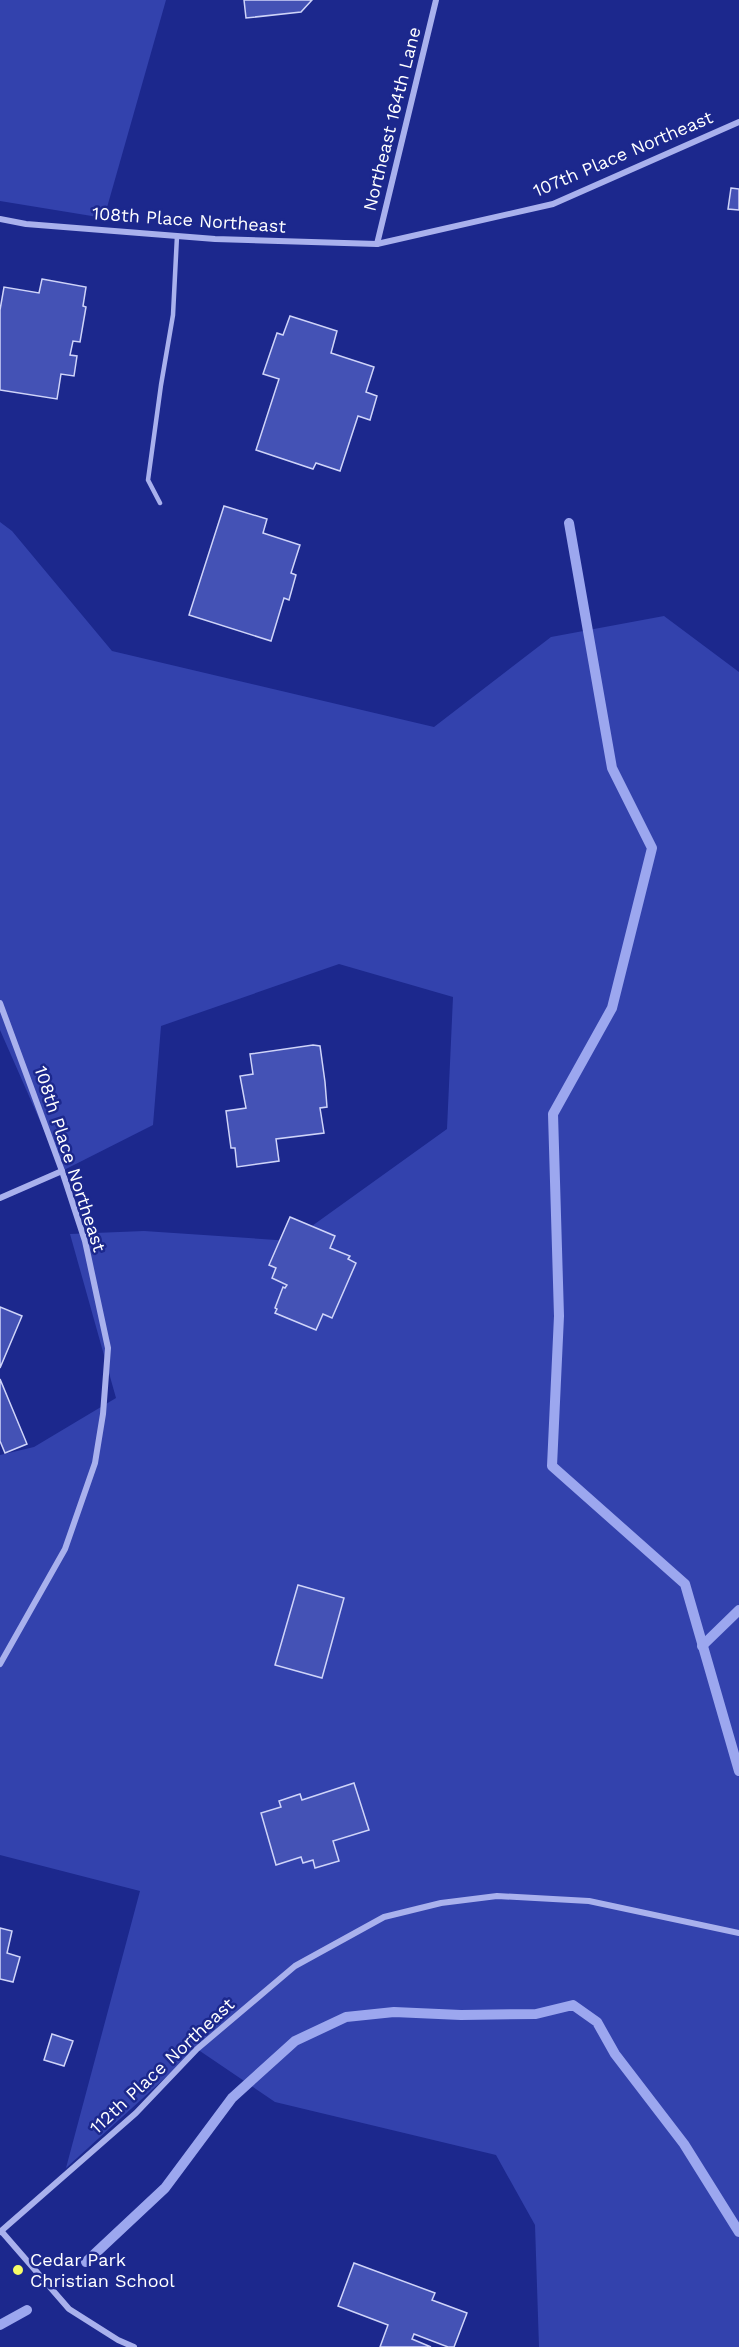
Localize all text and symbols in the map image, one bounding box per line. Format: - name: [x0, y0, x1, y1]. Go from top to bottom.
- street label: Northeast 164th Lane: [358, 25, 425, 213]
- street label: 107th Place Northeast: [530, 106, 716, 201]
- street label: 108th Place Northeast: [91, 202, 287, 237]
- street label: 108th Place Northeast: [30, 1063, 111, 1255]
- street label: 112th Place Northeast: [85, 1993, 238, 2138]
- place label: Cedar Park Christian School: [30, 2249, 175, 2291]
- marker: Cedar Park Christian School: [11, 2263, 25, 2277]

